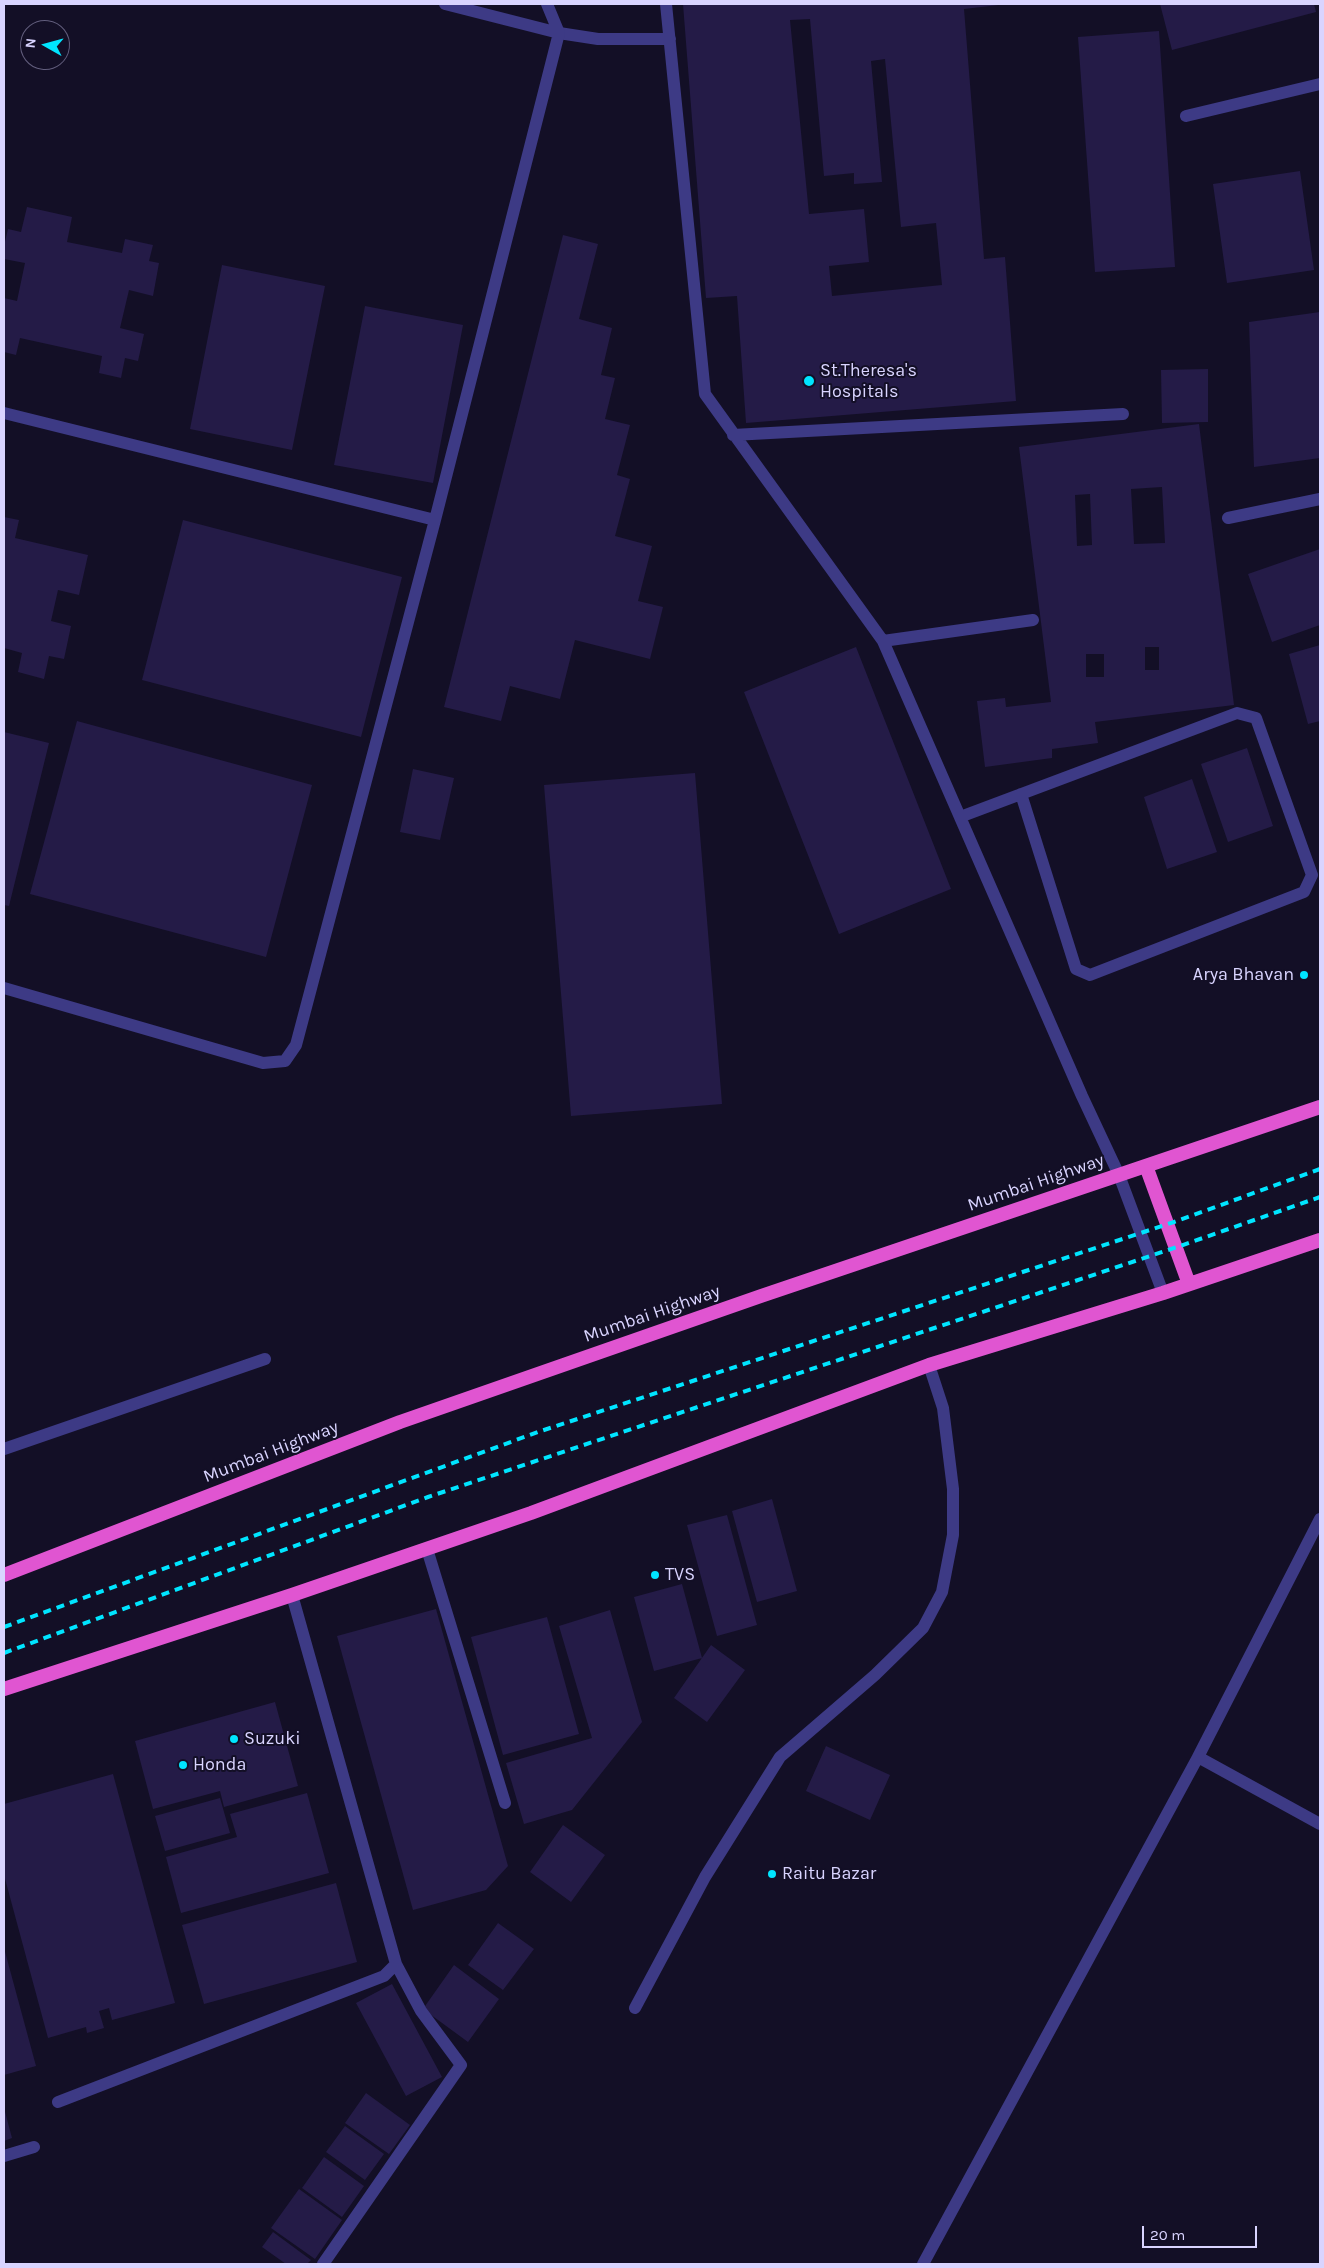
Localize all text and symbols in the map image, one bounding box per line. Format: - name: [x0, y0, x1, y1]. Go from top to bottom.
- north arrow: [20, 20, 70, 70]
- text: N: [22, 37, 40, 49]
- place label: St.Theresa's Hospitals: [820, 360, 917, 402]
- marker: St.Theresa's Hospitals: [802, 374, 816, 388]
- place label: Arya Bhavan: [1193, 964, 1294, 986]
- marker: Arya Bhavan: [1298, 969, 1310, 981]
- street label: Mumbai Highway: [965, 1150, 1107, 1216]
- street label: Mumbai Highway: [581, 1281, 723, 1347]
- street label: Mumbai Highway: [200, 1416, 342, 1488]
- place label: TVS: [665, 1564, 695, 1586]
- marker: TVS: [649, 1569, 661, 1581]
- place label: Suzuki: [244, 1728, 301, 1750]
- marker: Suzuki: [228, 1733, 240, 1745]
- place label: Honda: [193, 1754, 246, 1776]
- marker: Honda: [177, 1759, 189, 1771]
- place label: Raitu Bazar: [782, 1863, 876, 1885]
- marker: Raitu Bazar: [766, 1868, 778, 1880]
- scale bar: [1144, 2216, 1259, 2248]
- text: 20 m: [1150, 2226, 1185, 2244]

